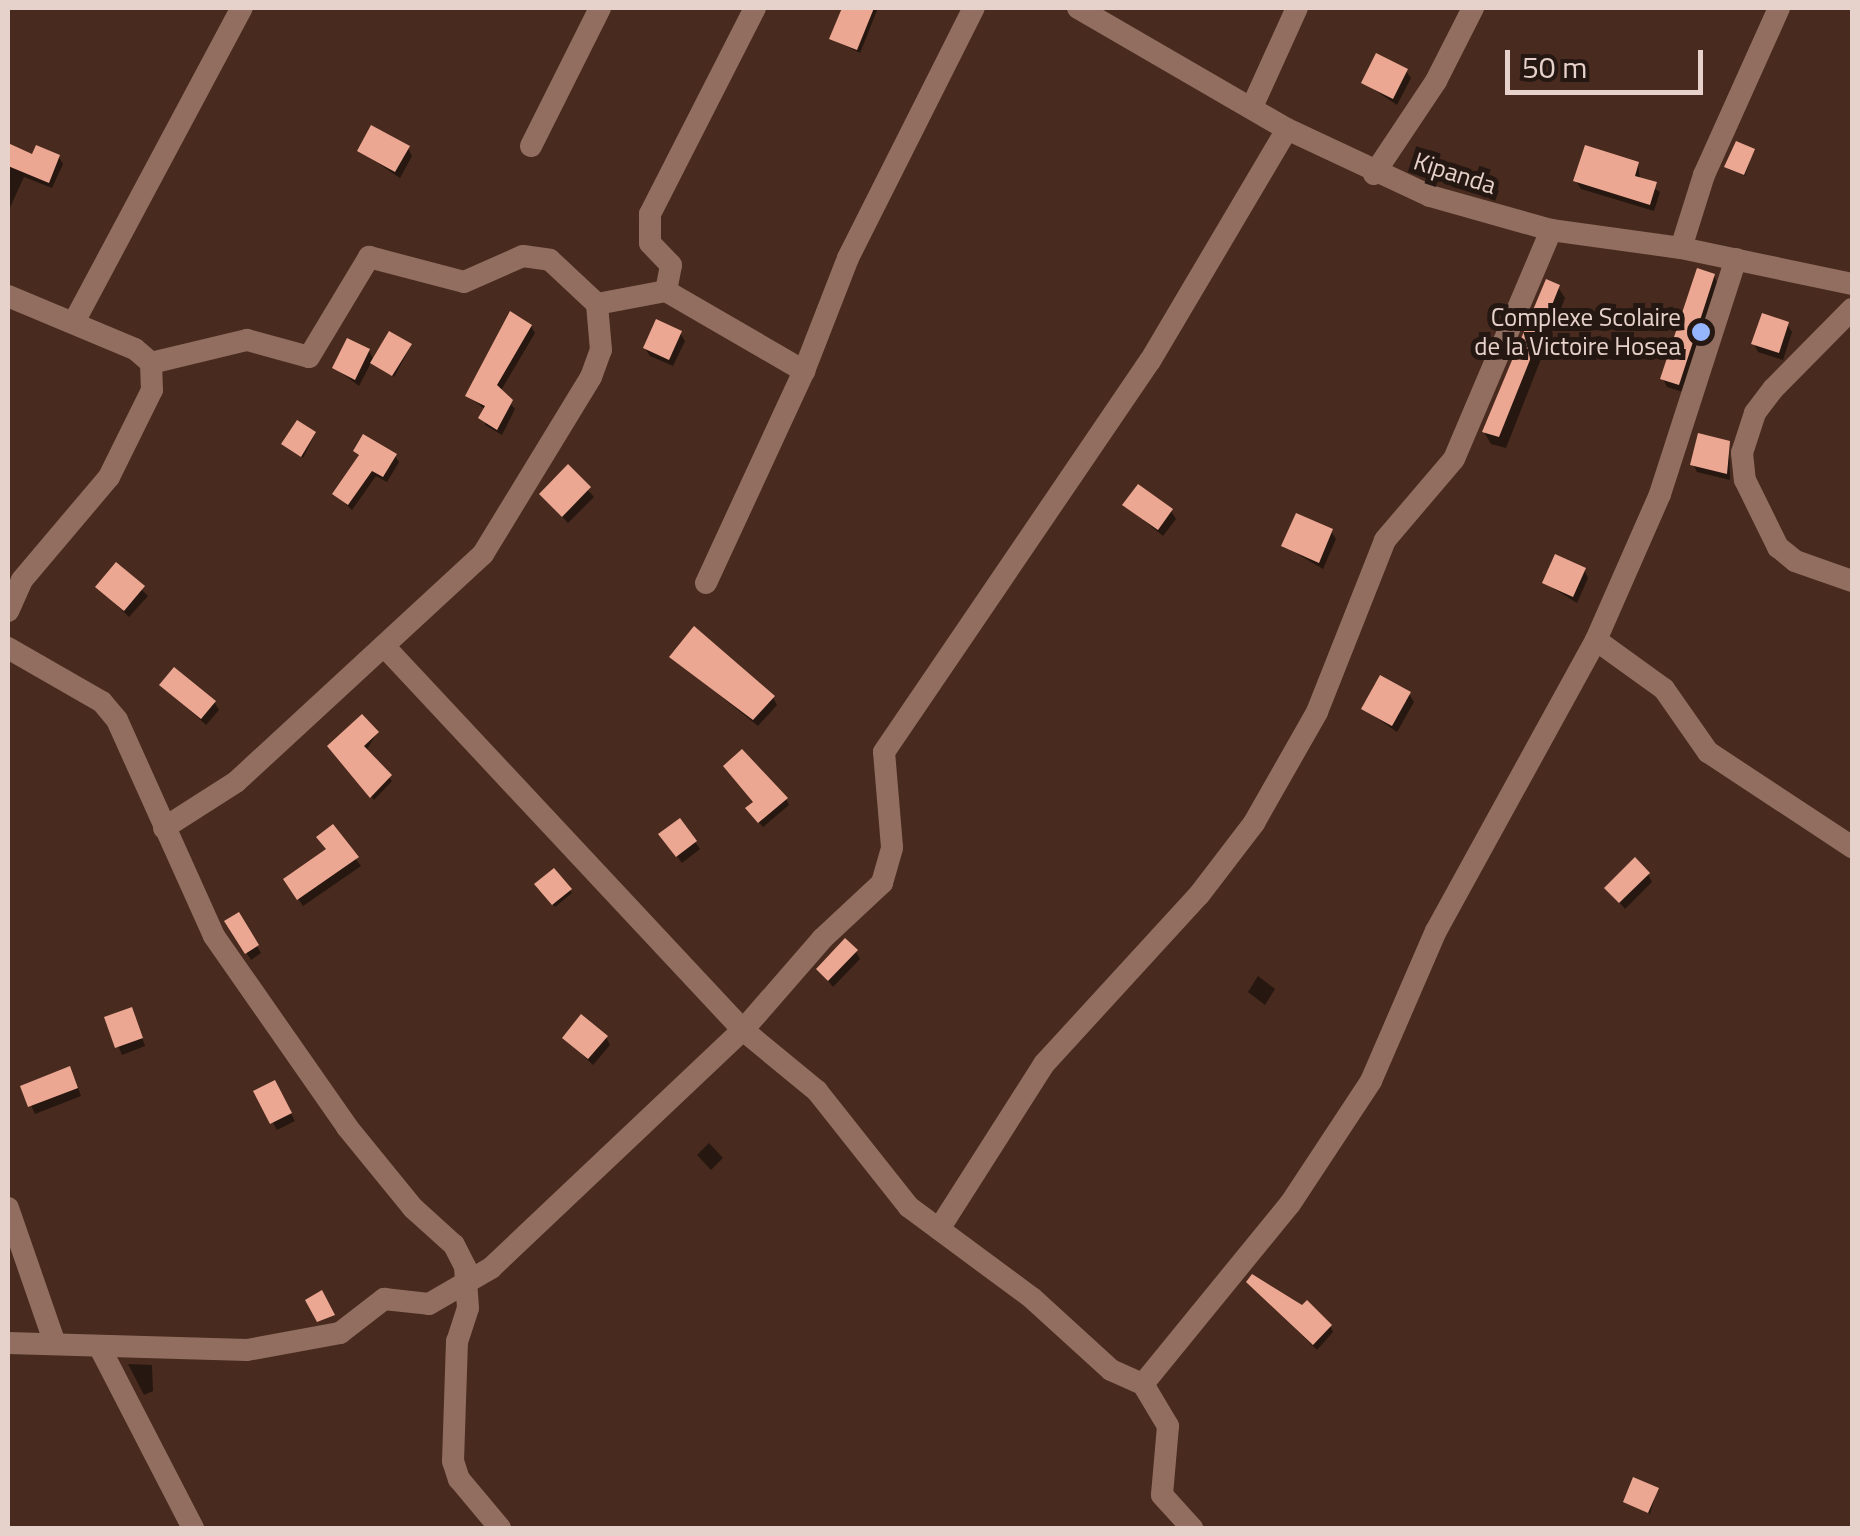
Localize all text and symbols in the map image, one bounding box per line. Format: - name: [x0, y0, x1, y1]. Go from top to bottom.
- scale bar: [1510, 30, 1708, 92]
- text: 50 m: [1522, 44, 1587, 90]
- street label: Kipanda: [1410, 146, 1500, 200]
- place label: Complexe Scolaire de la Victoire Hosea: [1474, 303, 1681, 362]
- marker: Complexe Scolaire de la Victoire Hosea: [1690, 321, 1712, 343]

